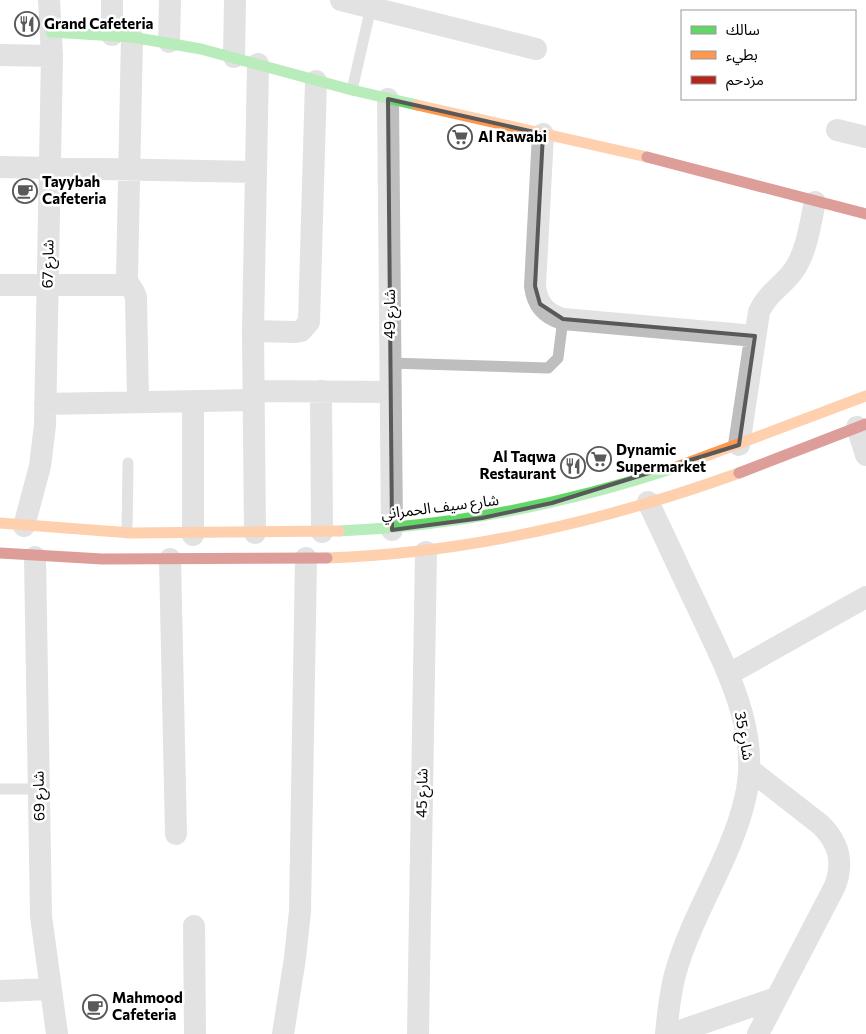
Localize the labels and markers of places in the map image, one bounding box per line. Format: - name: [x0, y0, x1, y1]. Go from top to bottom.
- restaurant icon: Grand Cafeteria: [14, 11, 40, 37]
- place label: Grand Cafeteria: [44, 14, 154, 32]
- supermarket icon: Al Rawabi: [447, 124, 473, 150]
- place label: Al Rawabi: [478, 127, 547, 145]
- place label: Tayybah Cafeteria: [42, 172, 106, 207]
- cafe icon: Tayybah Cafeteria: [12, 178, 38, 204]
- place label: Dynamic Supermarket: [616, 440, 706, 475]
- supermarket icon: Dynamic Supermarket: [586, 446, 612, 472]
- place label: Al Taqwa Restaurant: [480, 447, 556, 482]
- restaurant icon: Al Taqwa Restaurant: [560, 453, 586, 479]
- place label: Mahmood Cafeteria: [112, 988, 183, 1023]
- cafe icon: Mahmood Cafeteria: [82, 994, 108, 1020]

